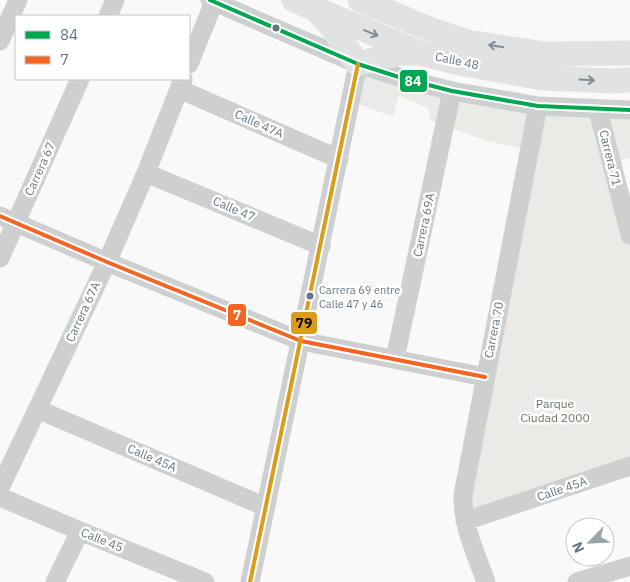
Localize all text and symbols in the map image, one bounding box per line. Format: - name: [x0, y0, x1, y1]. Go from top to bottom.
- legend: [15, 15, 190, 80]
- unlabelled marker: [271, 23, 281, 33]
- text: 84: [60, 25, 78, 44]
- one-way arrow: [363, 28, 378, 38]
- one-way arrow: [489, 41, 505, 51]
- street label: Calle 48: [434, 49, 480, 72]
- text: 7: [60, 50, 69, 69]
- line badge: 84: [399, 69, 428, 93]
- text: 84: [405, 72, 421, 90]
- one-way arrow: [578, 75, 594, 85]
- street label: Calle 47A: [232, 106, 286, 141]
- street label: Carrera 71: [596, 128, 625, 187]
- street label: Carrera 67: [21, 140, 58, 198]
- street label: Carrera 69A: [409, 191, 438, 258]
- street label: Calle 47: [211, 193, 257, 224]
- street label: Carrera 67A: [62, 279, 103, 344]
- place label: Carrera 69 entre Calle 47 y 46: [319, 283, 400, 311]
- marker: Carrera 69 entre Calle 47 y 46: [305, 291, 315, 301]
- street label: Carrera 70: [481, 300, 506, 359]
- line badge: 7: [227, 303, 247, 327]
- text: 7: [233, 306, 241, 324]
- line badge: 79: [290, 311, 318, 335]
- text: 79: [296, 314, 312, 332]
- park label: Parque Ciudad 2000: [520, 396, 590, 425]
- street label: Calle 45A: [125, 441, 179, 475]
- street label: Calle 45A: [535, 473, 589, 504]
- north arrow: [565, 517, 615, 567]
- street label: Calle 45: [79, 524, 125, 555]
- text: N: [568, 539, 588, 556]

